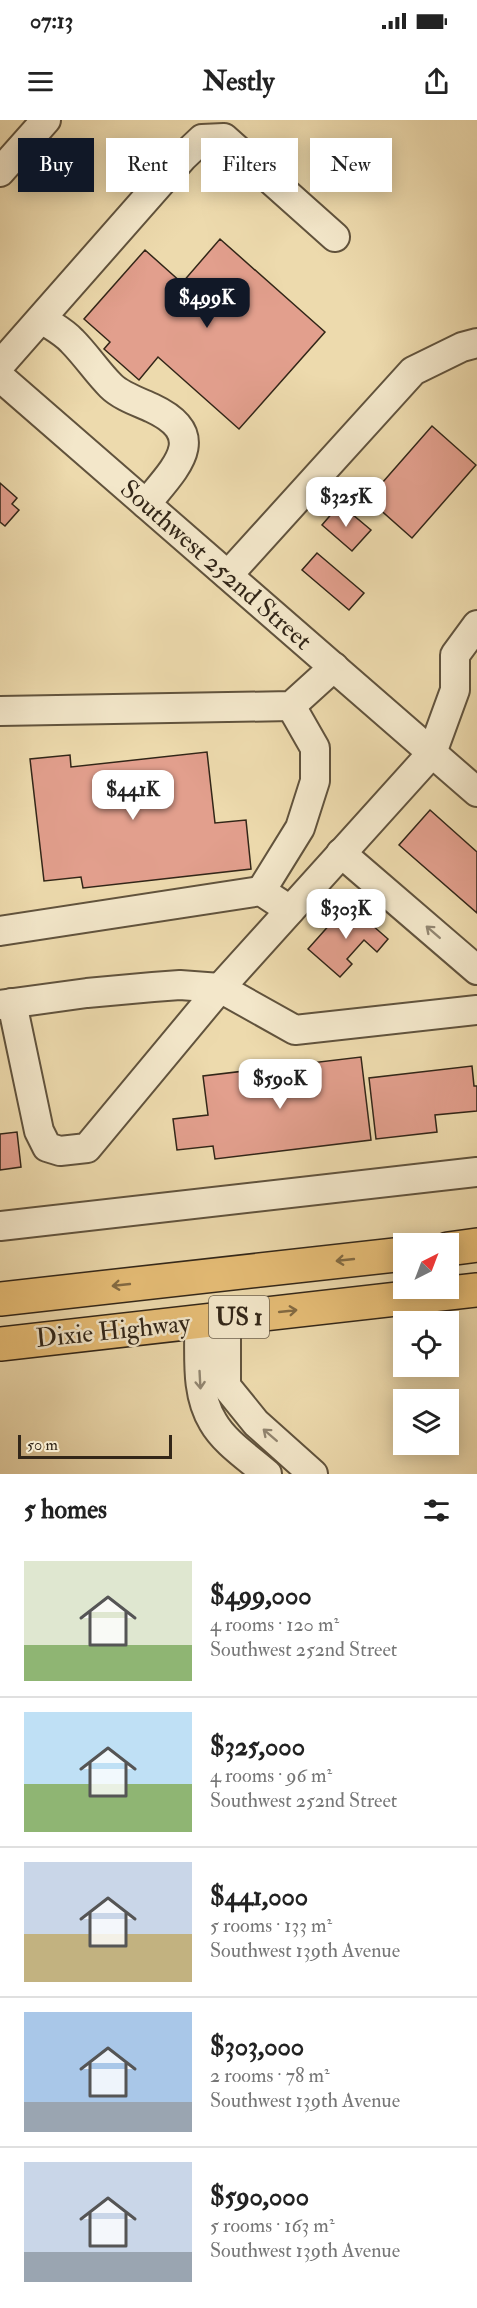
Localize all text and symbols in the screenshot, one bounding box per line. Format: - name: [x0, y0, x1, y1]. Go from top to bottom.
- text: 07:13: [30, 7, 73, 35]
- icon: menu: [24, 65, 57, 98]
- text: Nestly: [203, 65, 274, 98]
- icon: share: [420, 65, 453, 98]
- chip: Buy: [18, 138, 94, 192]
- chip: Rent: [106, 138, 189, 192]
- chip: Filters: [201, 138, 298, 192]
- chip: New: [310, 138, 392, 192]
- pin: $499K: [165, 278, 249, 329]
- text: $499K: [179, 285, 235, 310]
- street label: Southwest 252nd Street: [114, 473, 318, 657]
- pin: $325K: [304, 477, 388, 528]
- text: $325K: [320, 484, 372, 509]
- pin: $441K: [91, 770, 175, 821]
- text: $441K: [106, 777, 160, 802]
- pin: $303K: [304, 889, 388, 940]
- text: $303K: [321, 896, 371, 921]
- one-way arrow: [426, 925, 441, 939]
- pin: $590K: [238, 1059, 322, 1110]
- text: $590K: [253, 1066, 307, 1091]
- north arrow: [393, 1233, 459, 1299]
- map controls: [393, 1233, 459, 1455]
- one-way arrow: [336, 1255, 356, 1266]
- one-way arrow: [112, 1280, 132, 1291]
- road number: US 1: [209, 1296, 269, 1338]
- one-way arrow: [277, 1306, 297, 1317]
- street label: Dixie Highway: [34, 1307, 192, 1355]
- button: locate: [393, 1311, 459, 1377]
- one-way arrow: [195, 1370, 206, 1389]
- button: layers: [393, 1389, 459, 1455]
- one-way arrow: [262, 1428, 277, 1442]
- scale bar: [18, 1432, 172, 1460]
- text: 50 m: [27, 1435, 58, 1455]
- text: 5 homes: [24, 1494, 107, 1526]
- icon: filters: [420, 1494, 453, 1527]
- text: $499,000: [210, 1580, 312, 1612]
- icon: home: [72, 1585, 144, 1657]
- text: 4 rooms · 120 m²: [210, 1612, 339, 1637]
- text: Southwest 252nd Street: [210, 1637, 397, 1662]
- text: $325,000: [210, 1731, 305, 1763]
- icon: home: [72, 1736, 144, 1808]
- text: 4 rooms · 96 m²: [210, 1763, 332, 1788]
- text: Southwest 252nd Street: [210, 1788, 397, 1813]
- text: $441,000: [210, 1881, 308, 1913]
- icon: home: [72, 1886, 144, 1958]
- text: 5 rooms · 133 m²: [210, 1913, 332, 1938]
- text: Southwest 139th Avenue: [210, 1938, 400, 1963]
- text: $303,000: [210, 2031, 304, 2063]
- icon: home: [72, 2036, 144, 2108]
- text: 2 rooms · 78 m²: [210, 2063, 330, 2088]
- text: Southwest 139th Avenue: [210, 2088, 400, 2113]
- text: $590,000: [210, 2181, 309, 2213]
- icon: home: [72, 2186, 144, 2258]
- text: 5 rooms · 163 m²: [210, 2213, 335, 2238]
- text: Southwest 139th Avenue: [210, 2238, 400, 2263]

